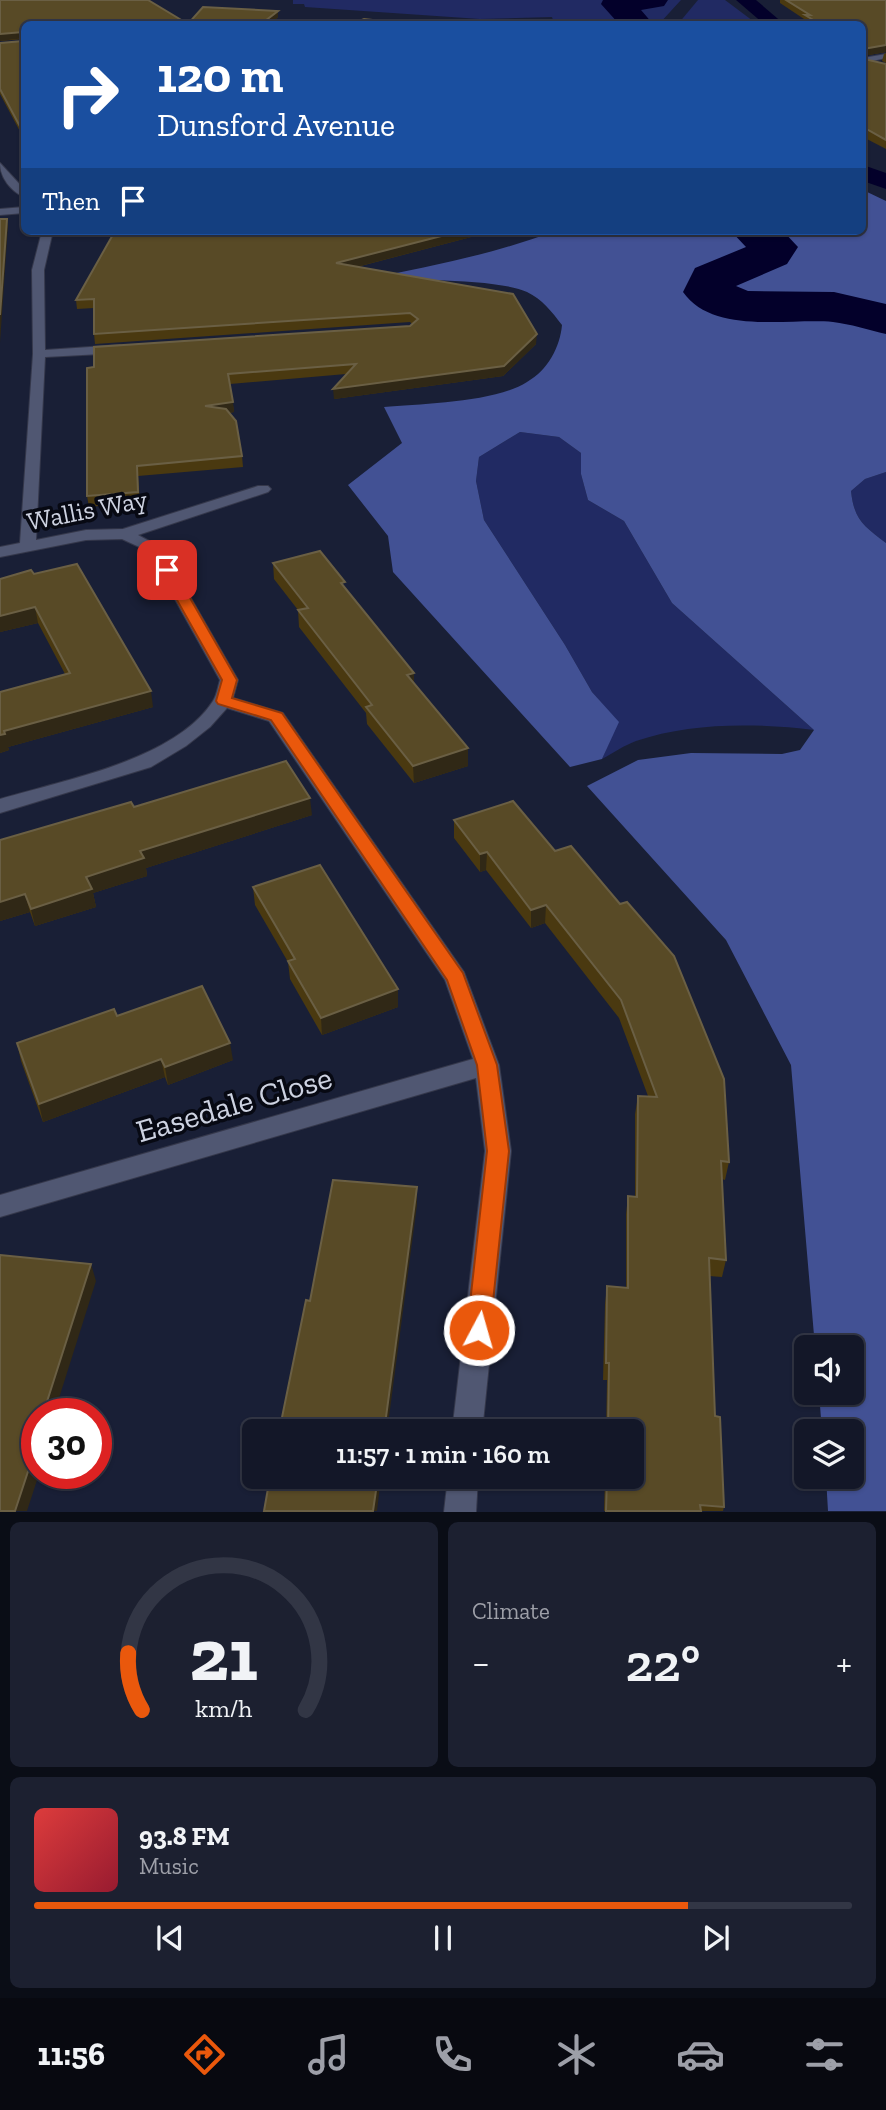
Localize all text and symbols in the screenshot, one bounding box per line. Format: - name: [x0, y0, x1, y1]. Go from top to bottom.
- text: 120 m: [157, 46, 283, 105]
- icon: right: [42, 49, 133, 140]
- text: Dunsford Avenue: [157, 106, 395, 144]
- icon: arrive: [114, 182, 152, 220]
- text: Then: [42, 185, 100, 217]
- street label: Wallis Way: [24, 483, 150, 537]
- pin: [137, 540, 197, 600]
- icon: arrive: [148, 551, 186, 589]
- street label: Easedale Close: [132, 1058, 336, 1150]
- position arrow: [442, 1293, 516, 1367]
- map controls: [794, 1335, 864, 1489]
- button: sound: [794, 1335, 864, 1405]
- speed limit sign: 30: [21, 1398, 112, 1489]
- button: layers: [794, 1419, 864, 1489]
- text: 11:57 · 1 min · 160 m: [336, 1438, 550, 1470]
- text: Climate: [472, 1597, 550, 1625]
- text: 21: [190, 1612, 258, 1700]
- text: 22°: [626, 1632, 700, 1694]
- text: −: [472, 1640, 490, 1686]
- text: +: [836, 1640, 852, 1686]
- text: km/h: [195, 1693, 253, 1723]
- text: 93.8 FM: [139, 1820, 230, 1852]
- text: Music: [139, 1852, 199, 1880]
- icon: previous: [151, 1919, 189, 1957]
- icon: pause: [424, 1919, 462, 1957]
- icon: next: [697, 1919, 735, 1957]
- icon: directions: [180, 2030, 229, 2079]
- icon: music: [304, 2030, 353, 2079]
- icon: phone: [428, 2030, 477, 2079]
- icon: climate: [552, 2030, 601, 2079]
- icon: car: [676, 2030, 725, 2079]
- icon: filters: [800, 2030, 849, 2079]
- text: 11:56: [37, 2035, 105, 2073]

